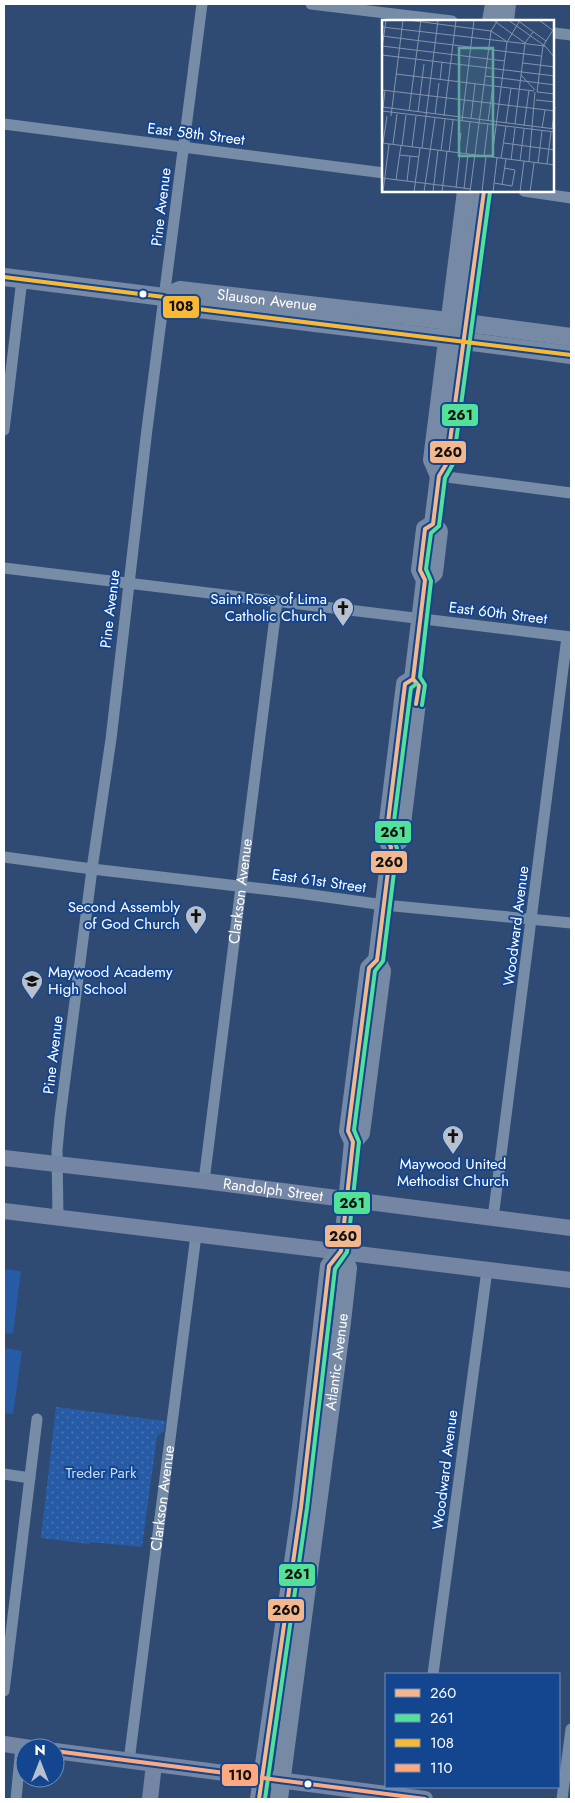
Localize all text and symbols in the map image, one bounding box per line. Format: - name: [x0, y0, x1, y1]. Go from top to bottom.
- inset map: [382, 20, 555, 192]
- street label: East 58th Street: [146, 117, 246, 151]
- street label: Pine Avenue: [145, 166, 177, 248]
- street label: Slauson Avenue: [216, 283, 318, 317]
- unlabelled marker: [138, 289, 148, 299]
- line badge: 108: [162, 295, 200, 319]
- text: 108: [168, 296, 194, 316]
- line badge: 261: [441, 403, 479, 427]
- text: 261: [447, 405, 473, 425]
- line badge: 260: [429, 440, 467, 464]
- text: 260: [434, 442, 462, 462]
- street label: Pine Avenue: [94, 568, 126, 650]
- place label: Saint Rose of Lima Catholic Church: [210, 588, 327, 627]
- church icon: Saint Rose of Lima Catholic Church: [331, 596, 355, 627]
- street label: East 60th Street: [448, 596, 549, 630]
- line badge: 261: [374, 820, 412, 844]
- text: 261: [380, 822, 406, 842]
- street label: Clarkson Avenue: [223, 837, 258, 945]
- line badge: 260: [370, 850, 408, 874]
- text: 260: [375, 852, 403, 872]
- street label: East 61st Street: [270, 864, 368, 899]
- street label: Woodward Avenue: [498, 864, 534, 987]
- place label: Second Assembly of God Church: [68, 896, 180, 935]
- church icon: Second Assembly of God Church: [184, 904, 208, 935]
- place label: Maywood Academy High School: [48, 961, 173, 1000]
- school or university icon: Maywood Academy High School: [20, 969, 44, 1000]
- street label: Pine Avenue: [37, 1014, 69, 1096]
- church icon: Maywood United Methodist Church: [441, 1124, 465, 1155]
- place label: Maywood United Methodist Church: [397, 1153, 509, 1192]
- street label: Randolph Street: [222, 1173, 325, 1207]
- line badge: 261: [333, 1191, 371, 1215]
- text: 261: [339, 1193, 365, 1213]
- line badge: 260: [324, 1224, 362, 1248]
- text: 260: [329, 1226, 357, 1246]
- street label: Atlantic Avenue: [319, 1312, 354, 1412]
- street label: Woodward Avenue: [427, 1408, 463, 1531]
- street label: Clarkson Avenue: [145, 1444, 180, 1552]
- park label: Treder Park: [65, 1462, 137, 1484]
- line badge: 261: [278, 1563, 316, 1587]
- text: 261: [284, 1564, 310, 1584]
- line badge: 260: [267, 1598, 305, 1622]
- text: 260: [272, 1600, 300, 1620]
- legend: [385, 1673, 560, 1788]
- text: 260: [430, 1682, 456, 1704]
- text: 261: [430, 1707, 454, 1729]
- text: 108: [430, 1732, 454, 1754]
- north arrow: [15, 1738, 65, 1788]
- text: N: [34, 1740, 46, 1760]
- text: 110: [430, 1757, 453, 1779]
- line badge: 110: [221, 1763, 259, 1787]
- text: 110: [228, 1765, 252, 1785]
- unlabelled marker: [303, 1779, 313, 1789]

